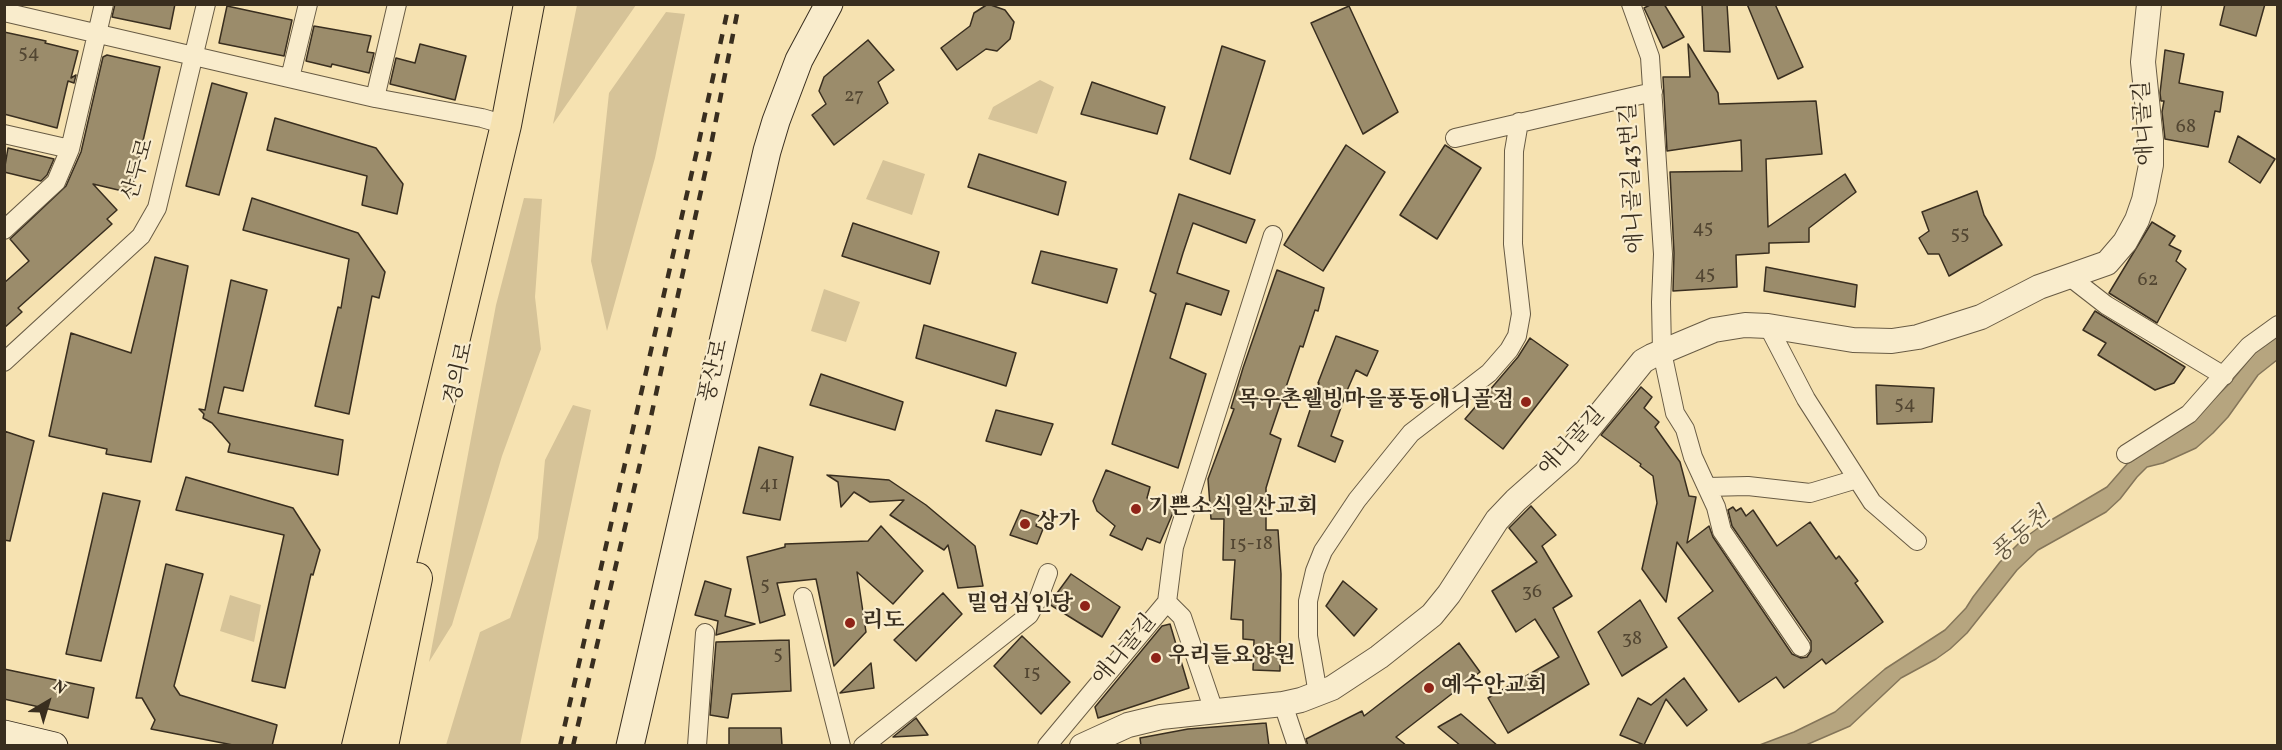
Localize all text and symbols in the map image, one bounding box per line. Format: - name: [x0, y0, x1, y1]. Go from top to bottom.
- house number: 54: [18, 42, 40, 66]
- street label: 애니골길: [2131, 80, 2161, 166]
- house number: 27: [844, 85, 864, 109]
- street label: 애니골길43번길: [1617, 102, 1651, 254]
- house number: 68: [2176, 116, 2196, 140]
- street label: 산두로: [119, 136, 161, 204]
- house number: 45: [1693, 217, 1713, 241]
- house number: 55: [1950, 223, 1970, 247]
- house number: 45: [1695, 263, 1715, 287]
- house number: 62: [2138, 269, 2158, 293]
- street label: 풍산로: [696, 337, 736, 405]
- street label: 경의로: [441, 340, 481, 408]
- place label: 목우촌웰빙마을풍동애니골점: [1238, 389, 1514, 415]
- house number: 54: [1894, 393, 1916, 417]
- marker: 목우촌웰빙마을풍동애니골점: [1519, 395, 1533, 409]
- street label: 애니골길: [1534, 403, 1612, 483]
- house number: 41: [759, 473, 779, 497]
- place label: 기쁜소식일산교회: [1148, 496, 1318, 522]
- marker: 기쁜소식일산교회: [1129, 502, 1143, 516]
- water label: 풍동천: [1986, 503, 2058, 571]
- place label: 상가: [1037, 511, 1080, 537]
- marker: 상가: [1018, 517, 1032, 531]
- house number: 15-18: [1229, 533, 1273, 557]
- house number: 5: [760, 574, 770, 598]
- house number: 36: [1522, 581, 1542, 605]
- place label: 밀엄심인당: [967, 593, 1073, 619]
- marker: 밀엄심인당: [1078, 599, 1092, 613]
- place label: 리도: [862, 610, 905, 636]
- street label: 애니골길: [1089, 610, 1163, 692]
- marker: 리도: [843, 616, 857, 630]
- house number: 38: [1622, 628, 1642, 652]
- house number: 5: [773, 643, 783, 667]
- place label: 우리들요양원: [1168, 645, 1296, 671]
- marker: 우리들요양원: [1149, 651, 1163, 665]
- house number: 15: [1023, 662, 1041, 686]
- north arrow: [18, 672, 78, 732]
- place label: 예수안교회: [1441, 675, 1547, 701]
- text: N: [48, 676, 70, 700]
- marker: 예수안교회: [1422, 681, 1436, 695]

